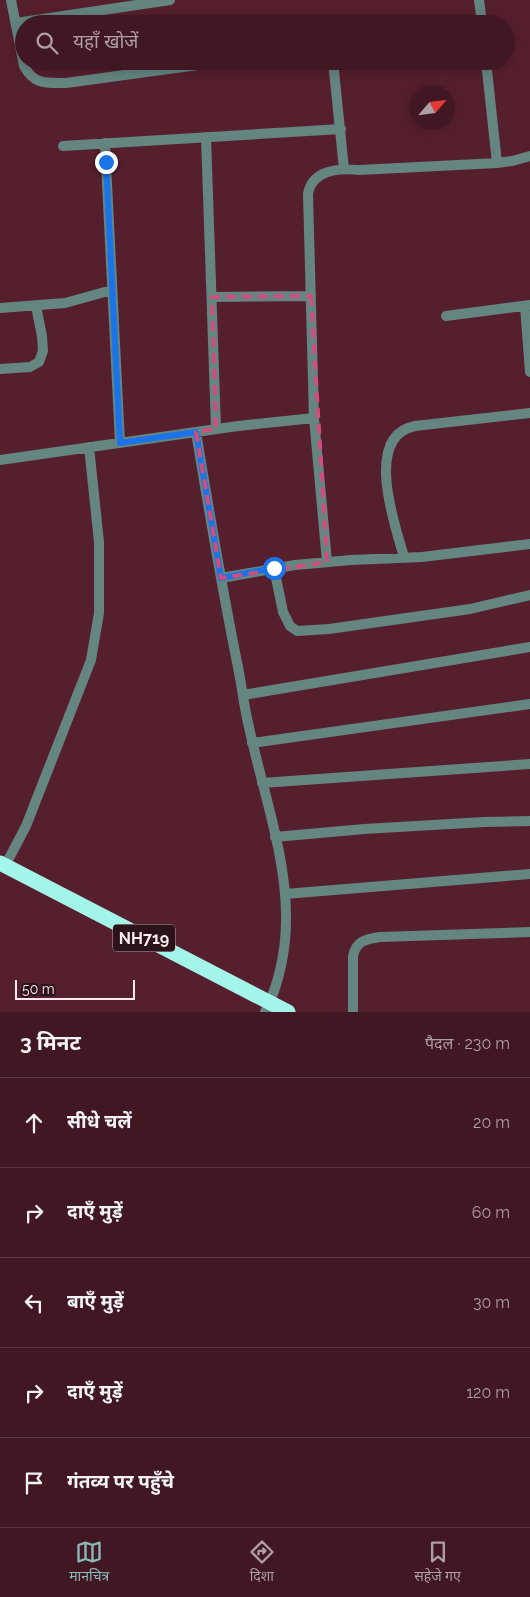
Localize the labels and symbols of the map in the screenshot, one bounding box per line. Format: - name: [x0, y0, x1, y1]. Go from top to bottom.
- north arrow: [410, 85, 455, 130]
- route end: [95, 151, 118, 174]
- route start: [263, 557, 286, 580]
- road number: NH719: [113, 924, 175, 951]
- scale bar: [15, 977, 135, 1000]

